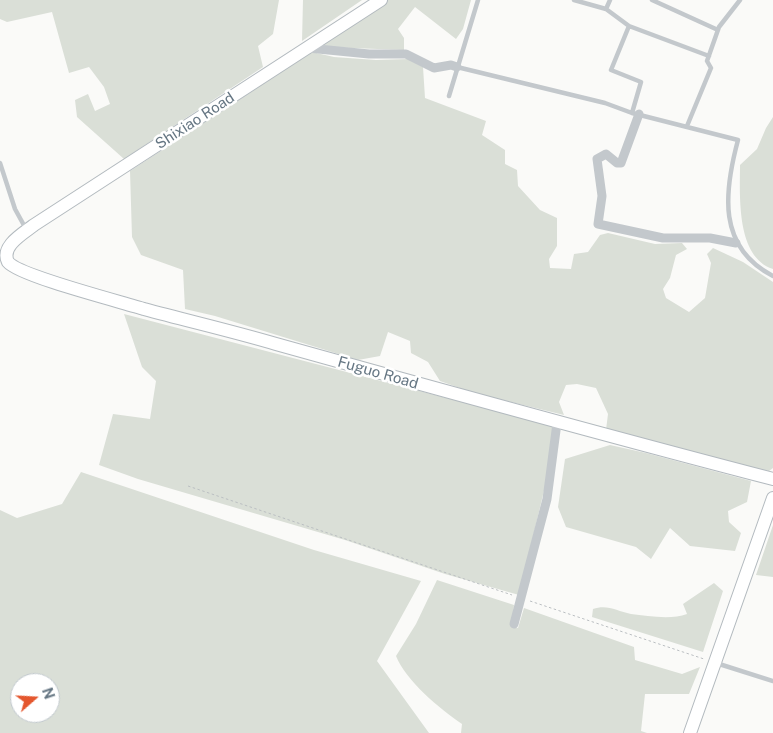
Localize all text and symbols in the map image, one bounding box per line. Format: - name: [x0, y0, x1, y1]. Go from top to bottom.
- street label: Shixiao Road: [152, 89, 238, 153]
- street label: Fuguo Road: [336, 353, 420, 393]
- north arrow: [10, 673, 60, 723]
- text: N: [39, 686, 58, 701]

